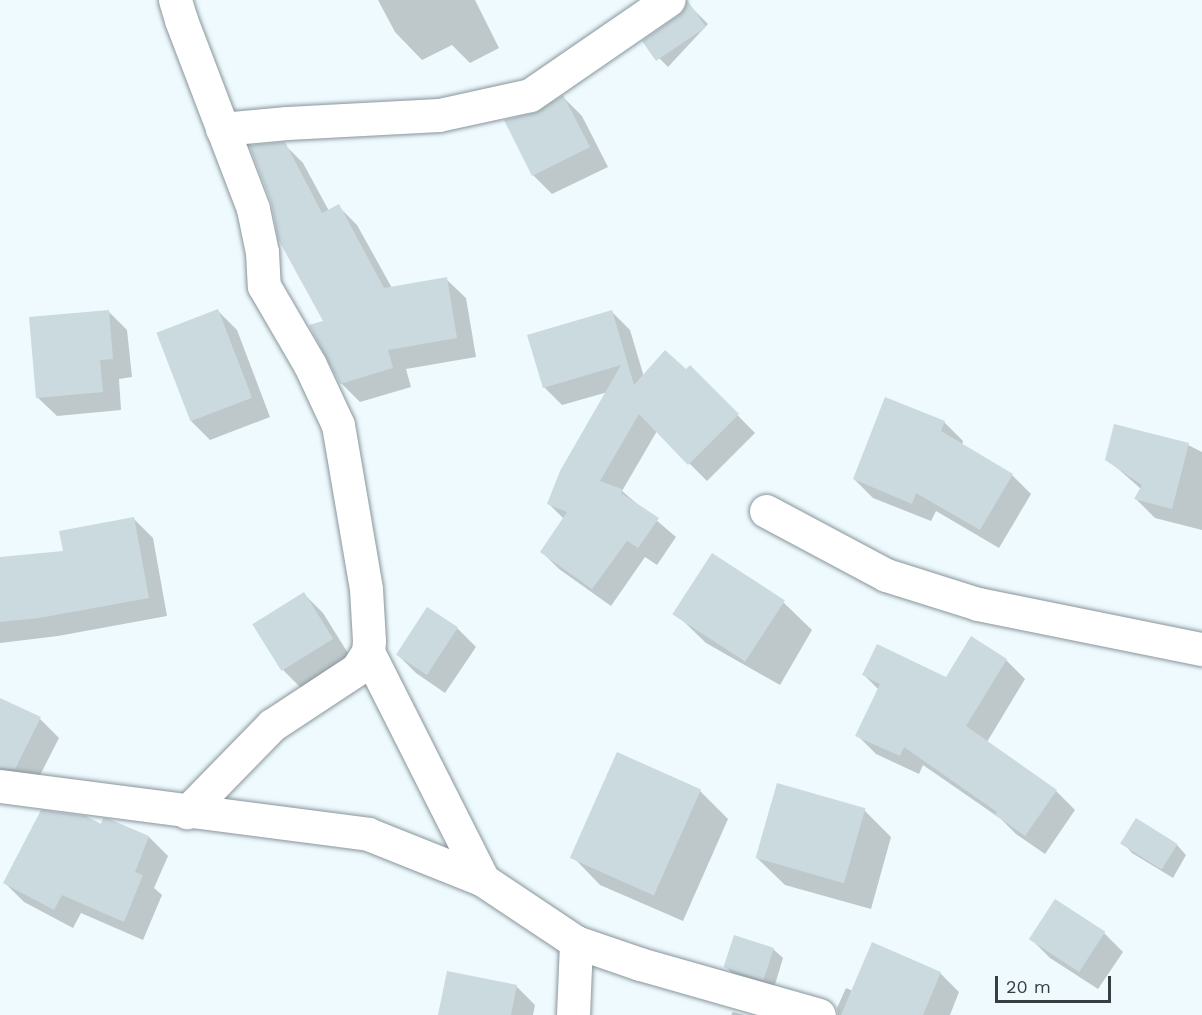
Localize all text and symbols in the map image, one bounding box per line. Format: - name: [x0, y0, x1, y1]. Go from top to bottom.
- scale bar: [998, 964, 1114, 1002]
- text: 20 m: [1006, 976, 1051, 997]

